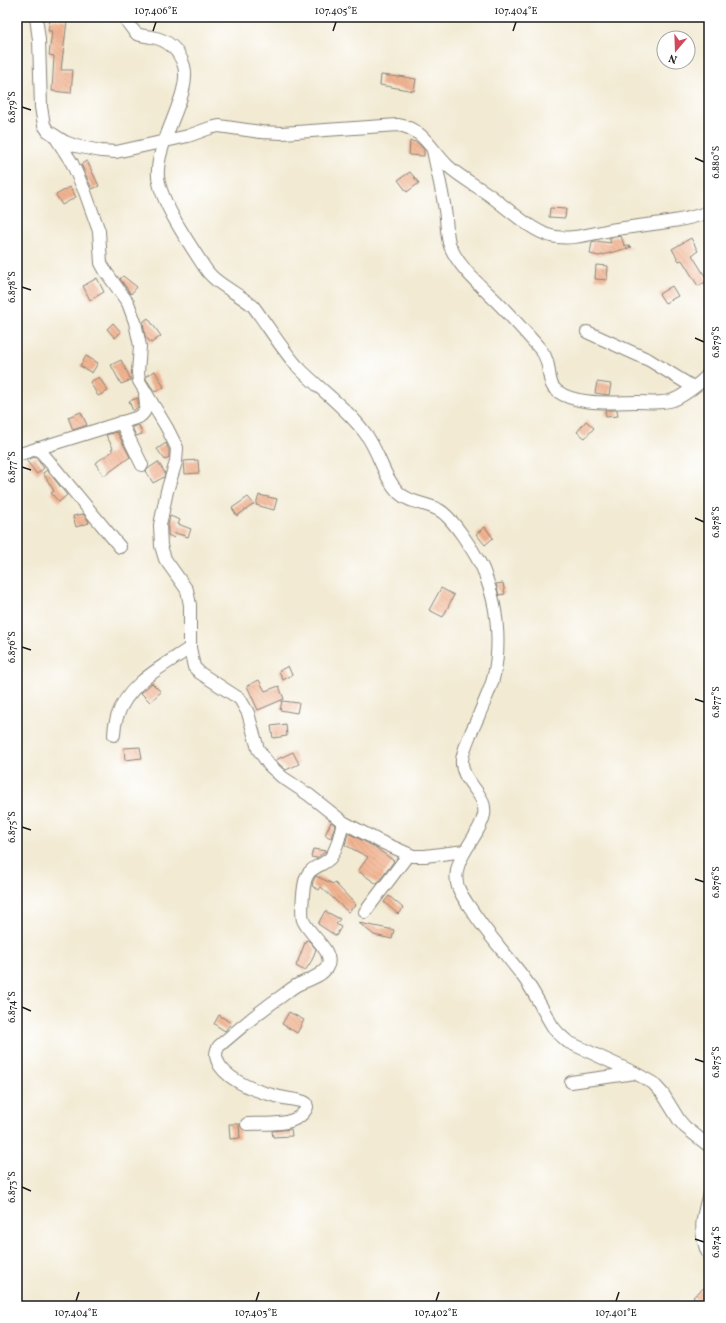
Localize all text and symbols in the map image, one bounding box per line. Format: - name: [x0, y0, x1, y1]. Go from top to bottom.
- text: 107.406°E: [135, 4, 177, 18]
- text: 107.405°E: [315, 4, 357, 18]
- text: 107.404°E: [494, 4, 538, 18]
- north arrow: [656, 30, 696, 70]
- text: N: [667, 50, 679, 66]
- text: 6.879°S: [5, 91, 19, 123]
- text: 6.880°S: [709, 146, 723, 178]
- text: 6.878°S: [5, 271, 19, 303]
- text: 6.879°S: [709, 326, 723, 358]
- text: 6.877°S: [5, 451, 19, 483]
- text: 6.878°S: [709, 506, 723, 538]
- text: 6.876°S: [5, 631, 19, 663]
- text: 6.877°S: [709, 686, 723, 718]
- text: 6.875°S: [5, 811, 19, 843]
- text: 6.876°S: [709, 866, 723, 898]
- text: 6.874°S: [5, 991, 19, 1023]
- text: 6.875°S: [709, 1046, 723, 1078]
- text: 6.873°S: [5, 1171, 19, 1203]
- text: 6.874°S: [709, 1226, 723, 1258]
- text: 107.404°E: [54, 1306, 98, 1320]
- text: 107.403°E: [235, 1306, 277, 1320]
- text: 107.402°E: [415, 1306, 457, 1320]
- text: 107.401°E: [595, 1306, 637, 1320]

